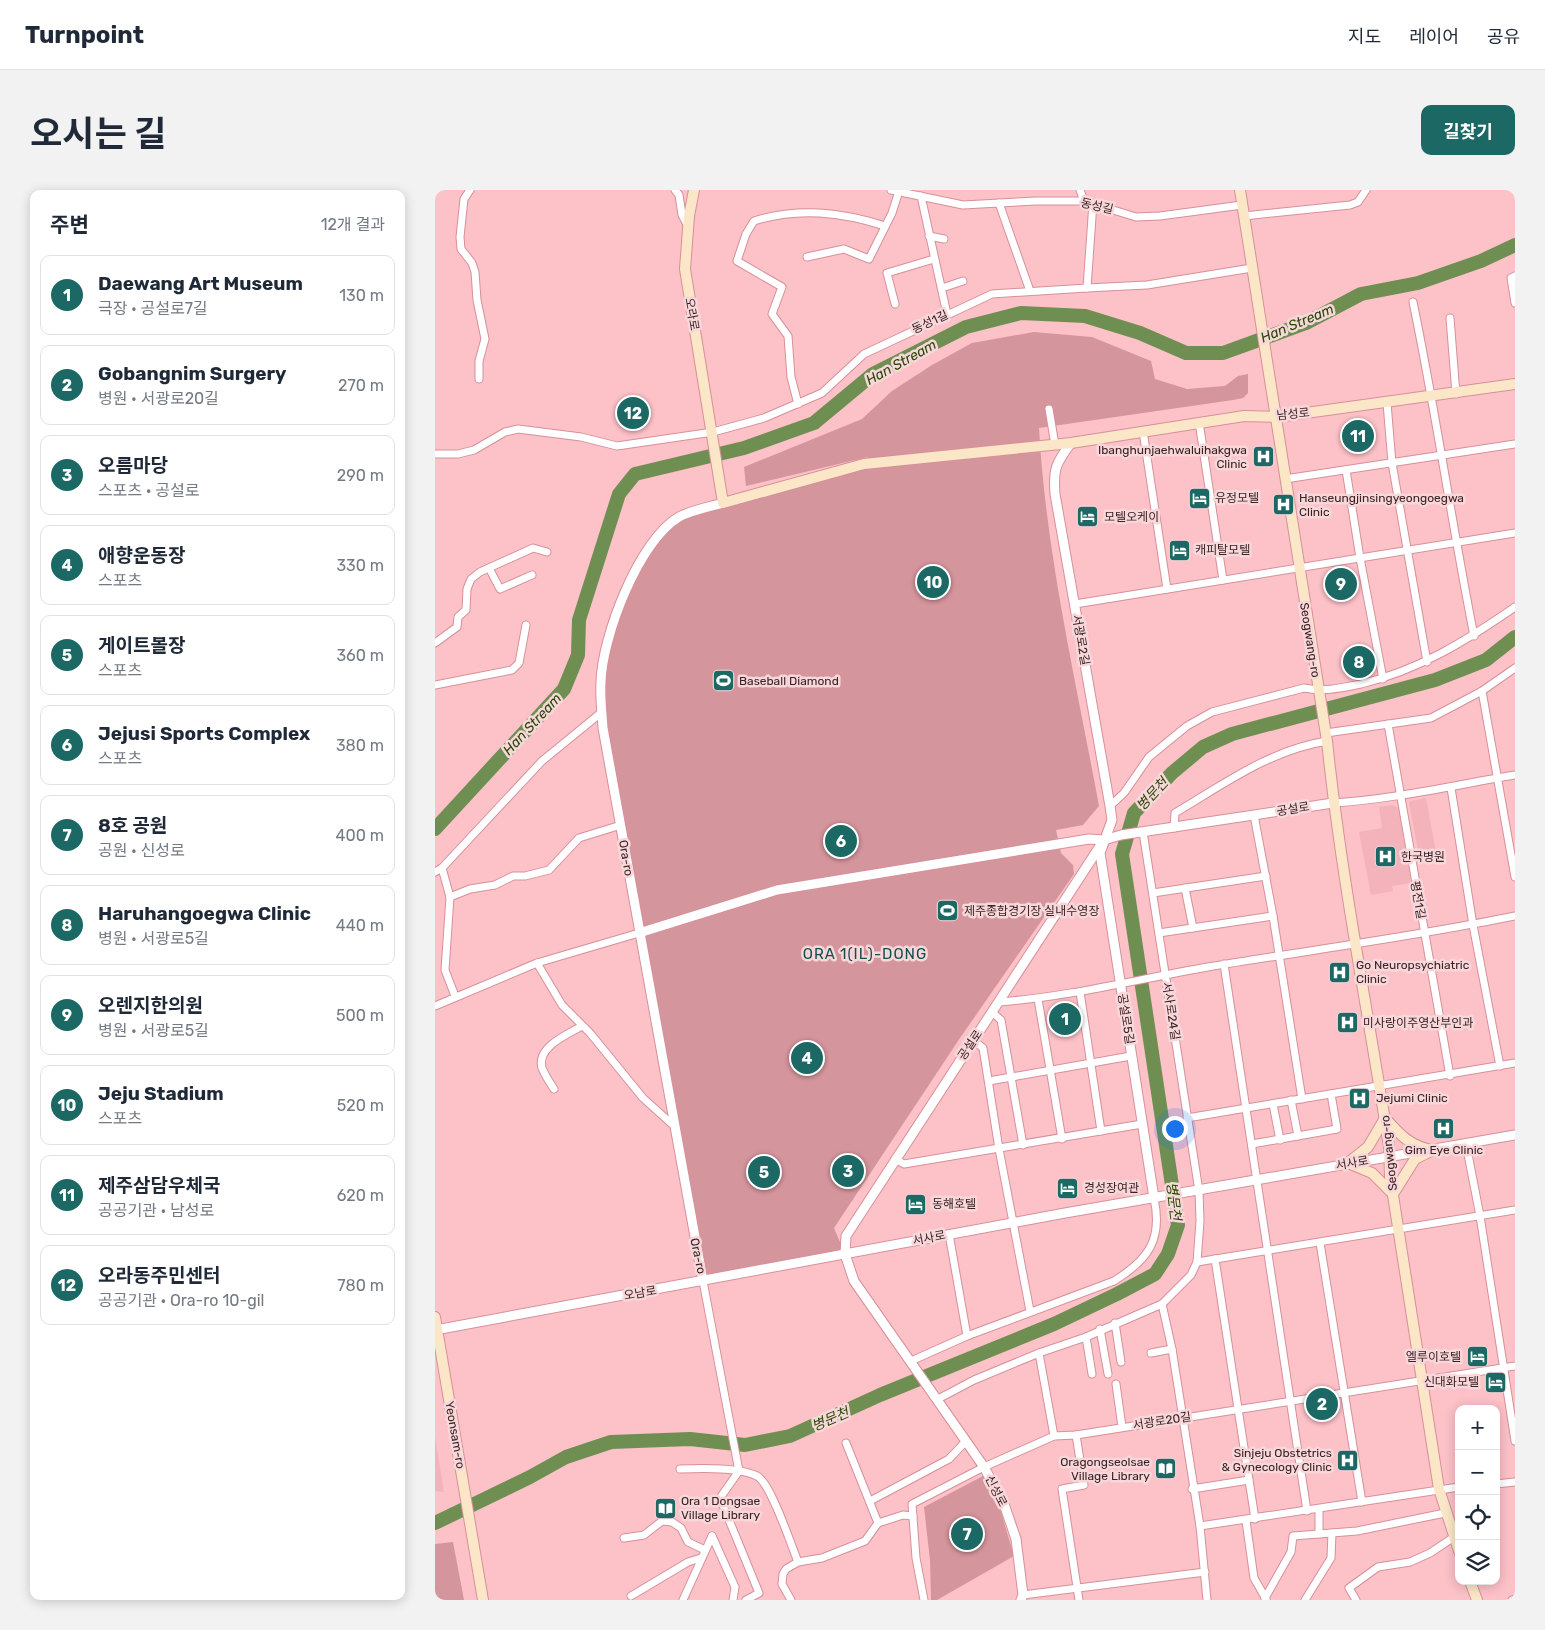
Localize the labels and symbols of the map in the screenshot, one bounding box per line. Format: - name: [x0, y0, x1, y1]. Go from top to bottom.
- street label: 동성길: [1079, 195, 1115, 217]
- street label: 오라로: [682, 296, 702, 332]
- water label: Han Stream: [1258, 300, 1336, 347]
- street label: 동성1길: [910, 308, 950, 336]
- water label: Han Stream: [863, 336, 939, 389]
- pin: 12: [617, 394, 649, 432]
- street label: 남성로: [1276, 405, 1310, 423]
- pin: 11: [1342, 417, 1374, 455]
- place label: Ibanghunjaehwaluihakgwa Clinic: [1098, 443, 1247, 471]
- hospital icon: Ibanghunjaehwaluihakgwa Clinic: [1251, 445, 1275, 469]
- hotel icon: 유정모텔: [1187, 486, 1211, 510]
- place label: 유정모텔: [1215, 491, 1259, 505]
- place label: Hanseungjinsingyeongoegwa Clinic: [1299, 491, 1464, 519]
- hospital icon: Hanseungjinsingyeongoegwa Clinic: [1271, 493, 1295, 517]
- hotel icon: 모텔오케이: [1076, 505, 1100, 529]
- place label: 모텔오케이: [1104, 510, 1159, 524]
- hotel icon: 캐피탈모텔: [1167, 538, 1191, 562]
- place label: 캐피탈모텔: [1195, 543, 1250, 557]
- pin: 10: [917, 563, 949, 601]
- pin: 9: [1325, 565, 1357, 603]
- street label: Seogwang-ro: [1297, 601, 1323, 679]
- street label: 서광로2길: [1070, 614, 1092, 666]
- pin: 8: [1343, 643, 1375, 681]
- sports icon: Baseball Diamond: [711, 669, 735, 693]
- place label: Baseball Diamond: [739, 674, 839, 688]
- water label: Han Stream: [500, 690, 565, 759]
- water label: 병문천: [1133, 774, 1173, 814]
- street label: 공설로: [1276, 799, 1310, 819]
- pin: 6: [825, 822, 857, 860]
- street label: Ora-ro: [616, 839, 636, 877]
- hospital icon: 한국병원: [1373, 845, 1397, 869]
- place label: 한국병원: [1401, 850, 1445, 864]
- street label: 평전1길: [1408, 880, 1428, 920]
- sports icon: 제주종합경기장 실내수영장: [936, 899, 960, 923]
- place label: 제주종합경기장 실내수영장: [964, 904, 1099, 918]
- district label: ORA 1(IL)-DONG: [803, 945, 927, 963]
- place label: Go Neuropsychiatric Clinic: [1356, 958, 1470, 986]
- hospital icon: Go Neuropsychiatric Clinic: [1328, 960, 1352, 984]
- street label: 서사로24길: [1160, 981, 1182, 1041]
- street label: 공설로5길: [1115, 993, 1137, 1045]
- pin: 1: [1049, 1000, 1081, 1038]
- hospital icon: 미사랑이주영산부인과: [1335, 1011, 1359, 1035]
- place label: 미사랑이주영산부인과: [1363, 1016, 1473, 1030]
- street label: 공설로: [955, 1027, 985, 1063]
- pin: 4: [791, 1039, 823, 1077]
- hospital icon: Jejumi Clinic: [1348, 1086, 1372, 1110]
- place label: Jejumi Clinic: [1376, 1091, 1448, 1105]
- street label: Seogwang-ro: [1378, 1114, 1400, 1191]
- your location: [1162, 1116, 1188, 1142]
- hospital icon: Gim Eye Clinic: [1432, 1117, 1456, 1141]
- place label: Gim Eye Clinic: [1405, 1143, 1484, 1157]
- pin: 3: [832, 1152, 864, 1190]
- pin: 5: [748, 1153, 780, 1191]
- street label: 서사로: [1334, 1153, 1370, 1173]
- hotel icon: 경성장여관: [1056, 1176, 1080, 1200]
- place label: 경성장여관: [1084, 1181, 1139, 1195]
- water label: 병문천: [1163, 1181, 1184, 1222]
- hotel icon: 동해호텔: [904, 1192, 928, 1216]
- place label: 동해호텔: [932, 1197, 976, 1211]
- street label: 서사로: [911, 1228, 947, 1248]
- street label: Ora-ro: [687, 1237, 709, 1275]
- street label: 오남로: [622, 1283, 658, 1303]
- hotel icon: 엘루이호텔: [1465, 1345, 1489, 1369]
- place label: 엘루이호텔: [1406, 1350, 1461, 1364]
- hotel icon: 신대화모텔: [1483, 1370, 1507, 1394]
- place label: 신대화모텔: [1424, 1375, 1479, 1389]
- pin: 2: [1306, 1385, 1338, 1423]
- street label: Yeonsam-ro: [442, 1400, 468, 1470]
- water label: 병문천: [809, 1404, 852, 1435]
- street label: 서광로20길: [1132, 1409, 1192, 1433]
- place label: Sinjeju Obstetrics & Gynecology Clinic: [1222, 1446, 1332, 1474]
- hospital icon: Sinjeju Obstetrics & Gynecology Clinic: [1336, 1448, 1360, 1472]
- place label: Oragongseolsae Village Library: [1060, 1455, 1150, 1483]
- library icon: Oragongseolsae Village Library: [1154, 1457, 1178, 1481]
- street label: 신성로: [982, 1473, 1010, 1509]
- place label: Ora 1 Dongsae Village Library: [681, 1494, 761, 1522]
- library icon: Ora 1 Dongsae Village Library: [653, 1496, 677, 1520]
- pin: 7: [951, 1515, 983, 1553]

